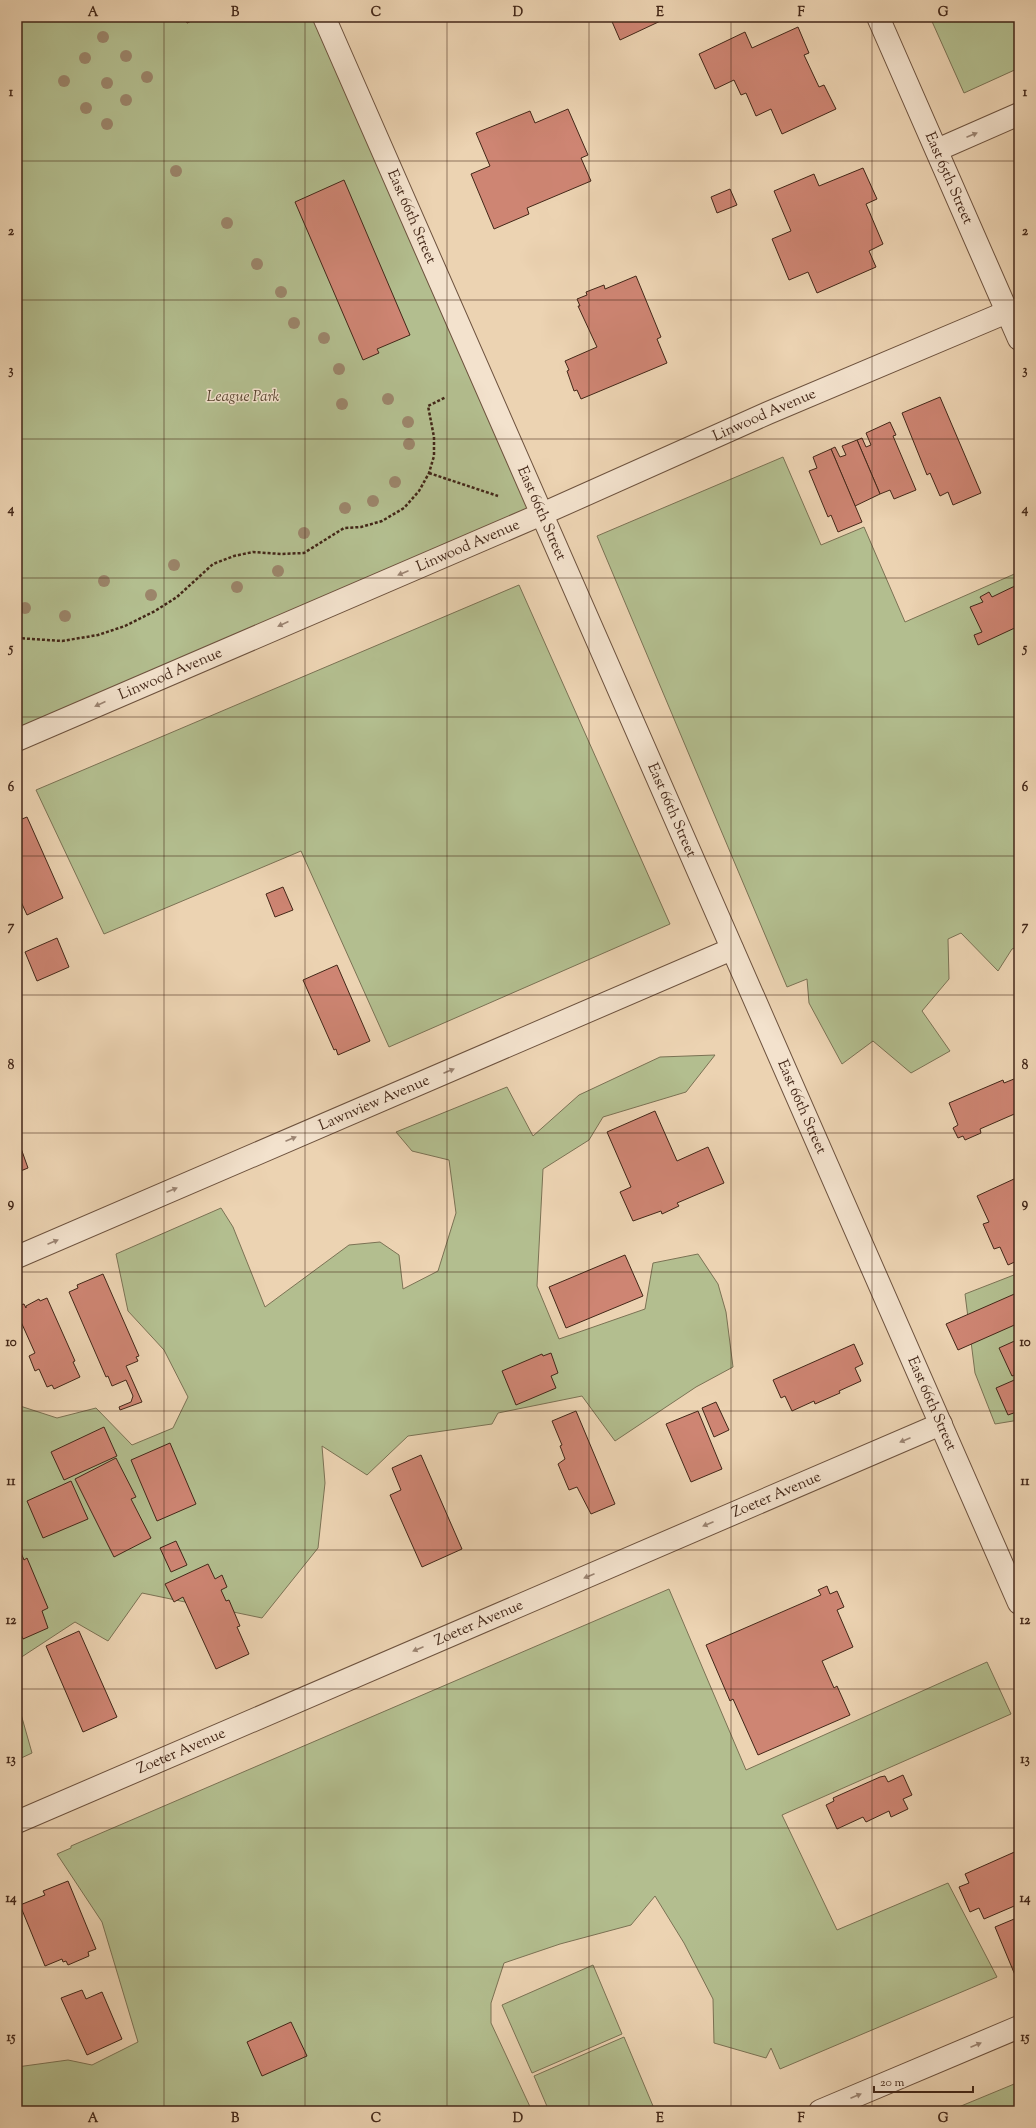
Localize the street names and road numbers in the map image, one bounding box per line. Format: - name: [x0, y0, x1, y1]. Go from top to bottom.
- street label: East 65th Street: [919, 129, 978, 228]
- street label: East 66th Street: [382, 166, 441, 267]
- street label: Linwood Avenue: [709, 383, 819, 447]
- street label: East 66th Street: [512, 463, 571, 564]
- street label: Linwood Avenue: [413, 514, 523, 577]
- street label: Linwood Avenue: [115, 642, 225, 706]
- street label: East 66th Street: [642, 760, 701, 861]
- street label: East 66th Street: [772, 1056, 832, 1157]
- street label: Lawnview Avenue: [316, 1070, 433, 1136]
- street label: East 66th Street: [902, 1353, 962, 1454]
- street label: Zoeter Avenue: [729, 1466, 824, 1523]
- street label: Zoeter Avenue: [431, 1595, 527, 1651]
- street label: Zoeter Avenue: [134, 1723, 229, 1780]

